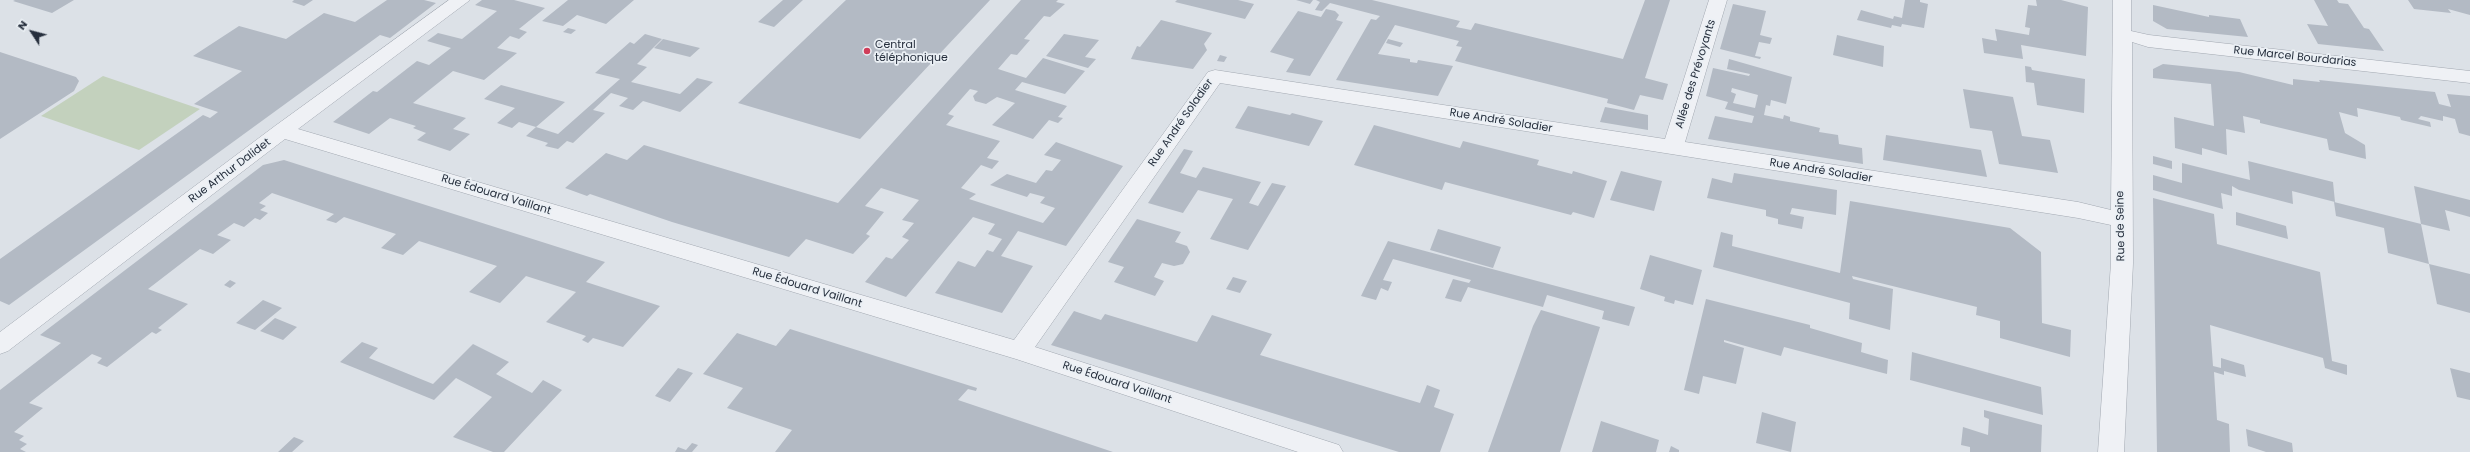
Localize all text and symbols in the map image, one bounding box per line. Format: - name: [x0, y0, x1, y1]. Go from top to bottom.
- north arrow: [12, 12, 52, 52]
- text: N: [13, 17, 31, 33]
- street label: Allée des Prévoyants: [1673, 18, 1719, 130]
- place label: Central téléphonique: [875, 38, 948, 64]
- street label: Rue Marcel Bourdarias: [2233, 44, 2357, 70]
- marker: Central téléphonique: [862, 46, 872, 56]
- street label: Rue André Soladier: [1146, 77, 1216, 169]
- street label: Rue André Soladier: [1449, 106, 1553, 136]
- street label: Rue Arthur Dalidet: [186, 136, 274, 206]
- street label: Rue André Soladier: [1769, 156, 1873, 186]
- street label: Rue Édouard Vaillant: [440, 172, 552, 218]
- street label: Rue de Seine: [2114, 191, 2128, 261]
- street label: Rue Édouard Vaillant: [751, 265, 863, 311]
- street label: Rue Édouard Vaillant: [1061, 359, 1173, 407]

